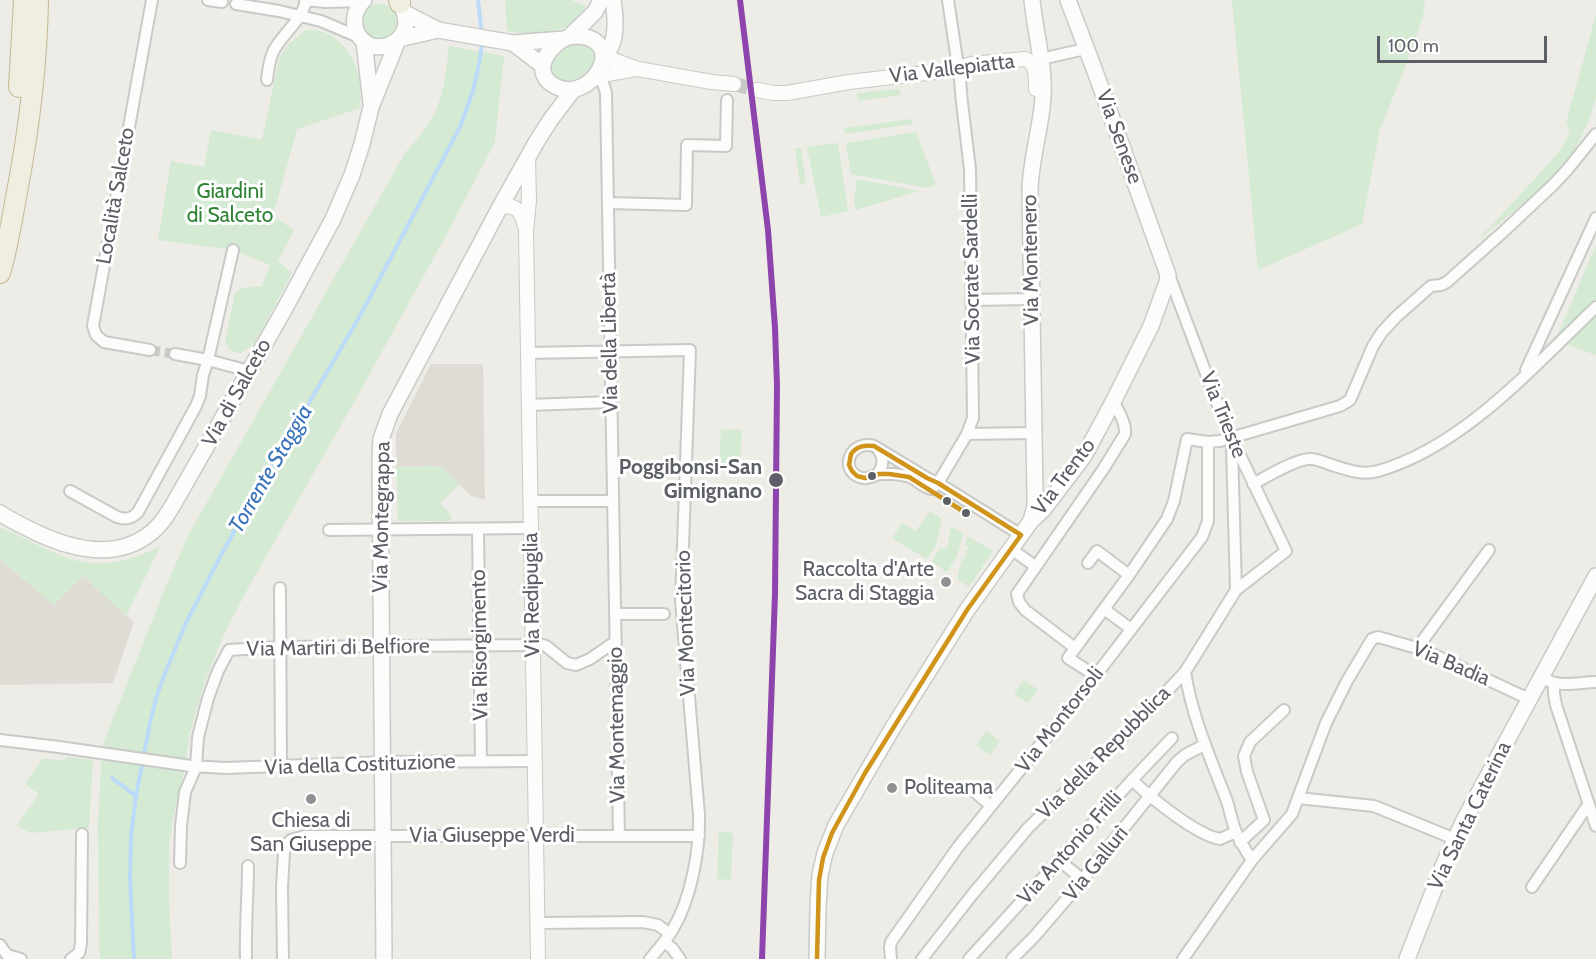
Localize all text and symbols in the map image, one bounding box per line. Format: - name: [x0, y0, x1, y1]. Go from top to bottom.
- scale bar: [1380, 24, 1550, 62]
- text: 100 m: [1388, 35, 1439, 57]
- street label: Via Vallepiatta: [888, 49, 1016, 89]
- street label: Via Senese: [1090, 87, 1148, 187]
- street label: Località Salceto: [92, 126, 140, 266]
- park label: Giardini di Salceto: [187, 179, 273, 229]
- street label: Via Socrate Sardelli: [958, 193, 986, 365]
- street label: Via Montenero: [1017, 194, 1045, 326]
- street label: Via della Libertà: [596, 272, 624, 414]
- street label: Via di Salceto: [197, 335, 277, 451]
- street label: Via Trieste: [1194, 368, 1252, 462]
- water label: Torrente Staggia: [224, 400, 318, 538]
- street label: Via Trento: [1027, 434, 1101, 520]
- street label: Via Montegrappa: [368, 441, 396, 593]
- place label: Poggibonsi-San Gimignano: [619, 455, 762, 505]
- unlabelled marker: [866, 470, 878, 482]
- marker: Poggibonsi-San Gimignano: [767, 471, 785, 489]
- unlabelled marker: [941, 495, 953, 507]
- unlabelled marker: [960, 507, 972, 519]
- street label: Via Redipuglia: [518, 532, 546, 658]
- street label: Via Montecitorio: [671, 550, 701, 696]
- place label: Raccolta d'Arte Sacra di Staggia: [795, 557, 934, 607]
- street label: Via Risorgimento: [466, 569, 494, 721]
- marker: Raccolta d'Arte Sacra di Staggia: [939, 575, 953, 589]
- street label: Via Martiri di Belfiore: [246, 634, 430, 662]
- street label: Via Badia: [1408, 636, 1494, 692]
- street label: Via Montemaggio: [603, 647, 631, 803]
- street label: Via Montorsoli: [1011, 662, 1109, 778]
- street label: Via della Repubblica: [1032, 681, 1176, 825]
- street label: Via Santa Caterina: [1423, 738, 1517, 894]
- street label: Via della Costituzione: [264, 749, 456, 781]
- place label: Politeama: [904, 775, 993, 801]
- marker: Politeama: [885, 781, 899, 795]
- street label: Via Antonio Frilli: [1012, 786, 1128, 910]
- marker: Chiesa di San Giuseppe: [304, 792, 318, 806]
- place label: Chiesa di San Giuseppe: [250, 808, 372, 858]
- street label: Via Gallurì: [1058, 821, 1134, 907]
- street label: Via Giuseppe Verdi: [409, 823, 575, 849]

